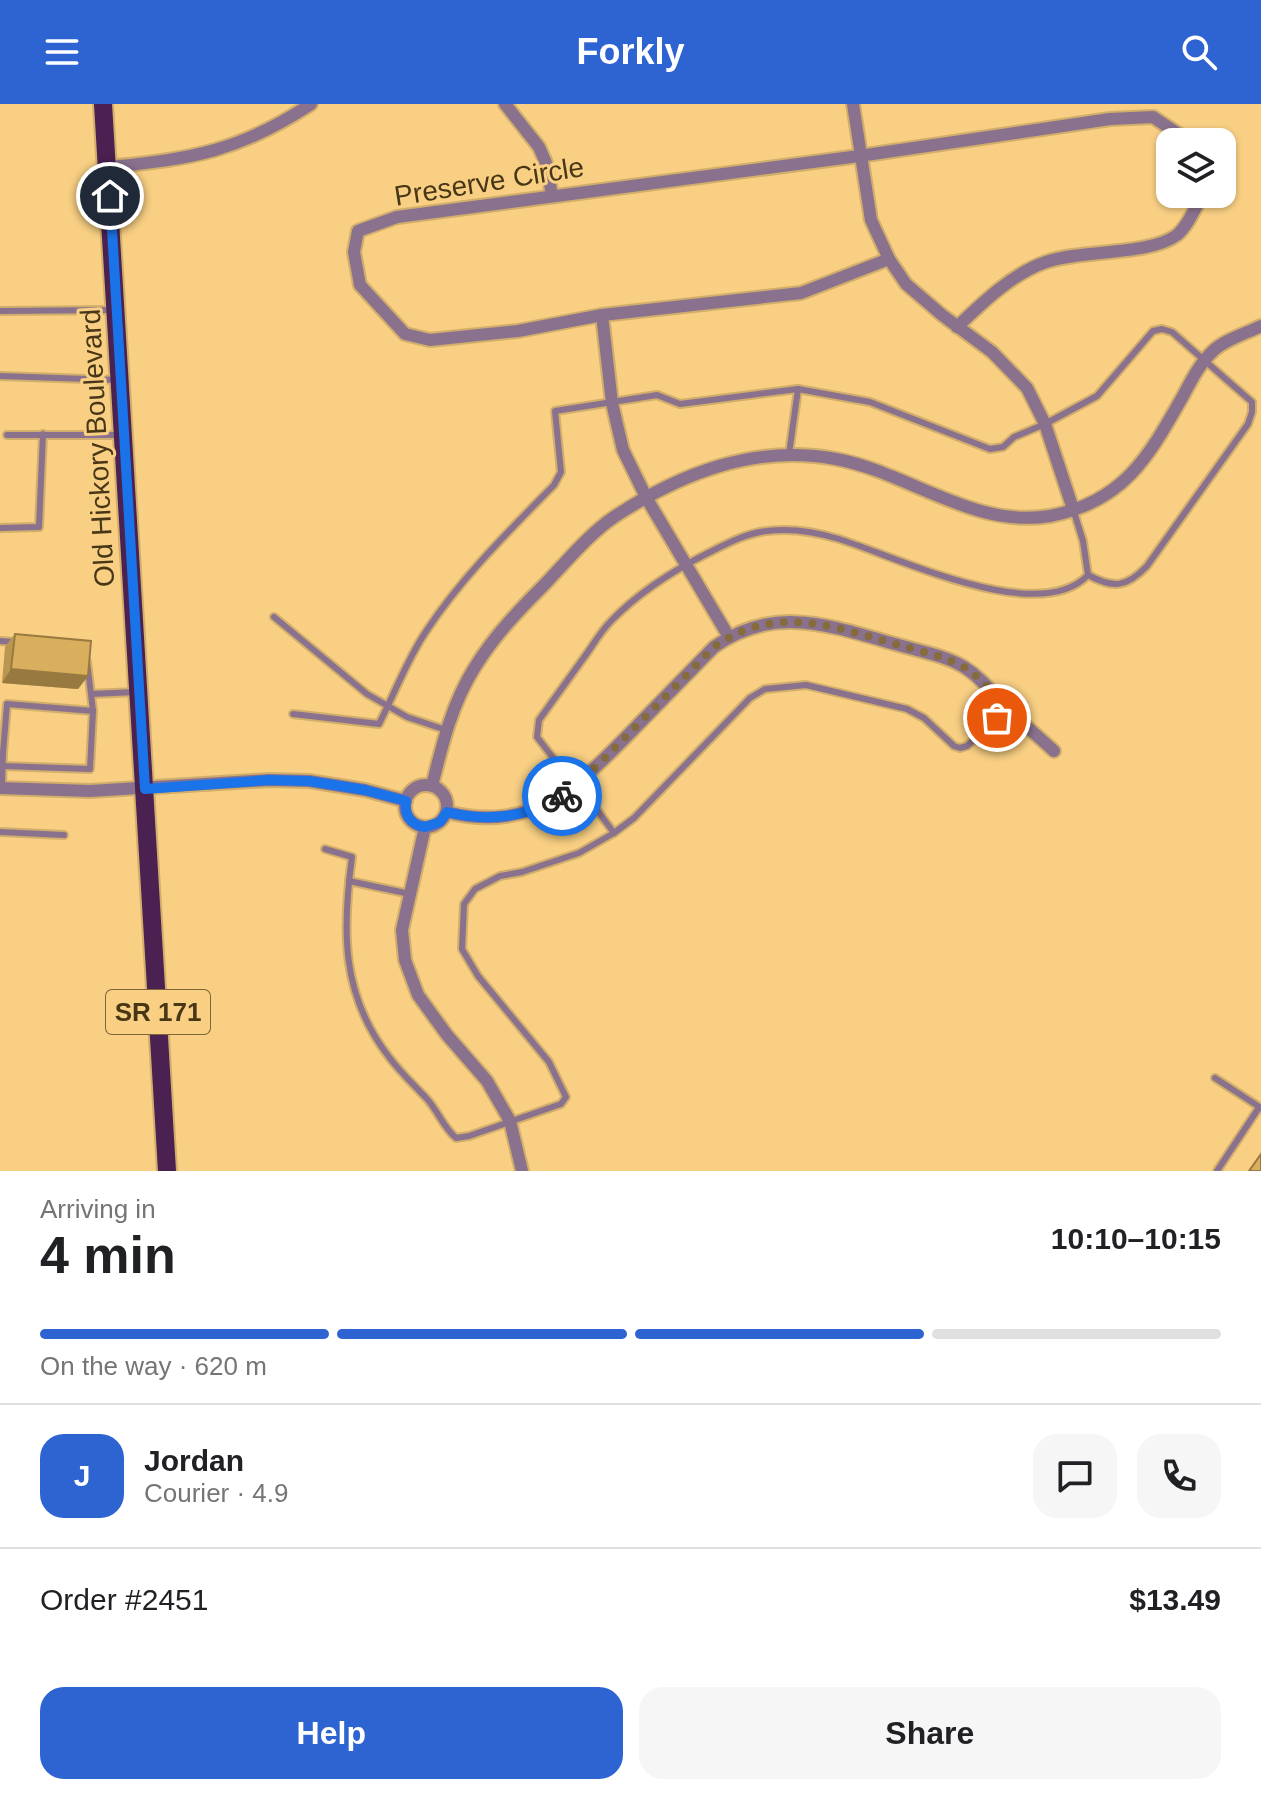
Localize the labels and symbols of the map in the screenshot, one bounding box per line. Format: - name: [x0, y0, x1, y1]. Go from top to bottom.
- street label: Preserve Circle: [392, 151, 586, 212]
- pin: [76, 162, 144, 230]
- street label: Old Hickory Boulevard: [75, 308, 120, 588]
- pin: [963, 684, 1031, 752]
- courier: [522, 756, 602, 836]
- road number: SR 171: [106, 990, 210, 1034]

